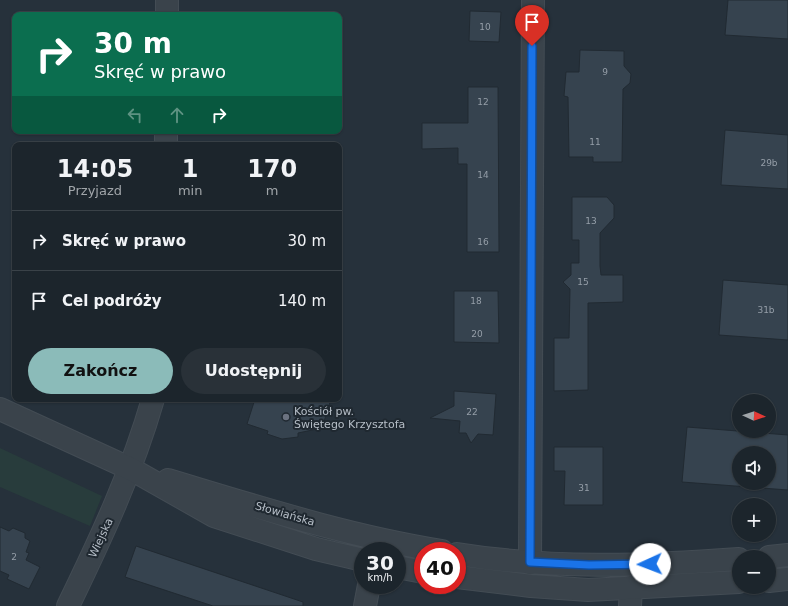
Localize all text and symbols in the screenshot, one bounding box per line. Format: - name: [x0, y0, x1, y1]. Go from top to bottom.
- pin: [515, 5, 549, 46]
- icon: arrive: [521, 11, 543, 33]
- house number: 10: [479, 22, 491, 32]
- text: 30 m: [94, 27, 172, 60]
- icon: right: [28, 28, 80, 80]
- text: Skręć w prawo: [94, 61, 226, 82]
- house number: 9: [602, 67, 608, 77]
- house number: 12: [477, 97, 489, 107]
- icon: left: [124, 104, 146, 126]
- icon: ahead: [166, 104, 188, 126]
- icon: right: [208, 104, 230, 126]
- house number: 11: [589, 137, 601, 147]
- text: 14:05: [57, 155, 133, 183]
- text: 1: [182, 155, 198, 183]
- text: 170: [247, 155, 297, 183]
- house number: 29b: [760, 158, 778, 168]
- house number: 14: [477, 170, 489, 180]
- text: Przyjazd: [68, 183, 122, 198]
- text: min: [178, 183, 202, 198]
- text: m: [266, 183, 279, 198]
- house number: 13: [585, 216, 597, 226]
- icon: right: [28, 230, 50, 252]
- text: Skręć w prawo: [62, 232, 186, 250]
- text: 30 m: [288, 232, 326, 250]
- house number: 16: [477, 237, 489, 247]
- house number: 15: [577, 277, 589, 287]
- icon: arrive: [28, 290, 50, 312]
- text: Cel podróży: [62, 292, 162, 310]
- text: 140 m: [278, 292, 326, 310]
- house number: 18: [470, 296, 482, 306]
- house number: 31b: [757, 305, 775, 315]
- house number: 20: [471, 329, 483, 339]
- button: Zakończ: [28, 348, 173, 394]
- button: Udostępnij: [181, 348, 326, 394]
- north arrow: [732, 394, 776, 438]
- map controls: [732, 394, 776, 594]
- place label: Kościół pw. Świętego Krzysztofa: [294, 405, 405, 431]
- house number: 22: [466, 407, 478, 417]
- marker: Kościół pw. Świętego Krzysztofa: [281, 412, 291, 422]
- button: sound: [732, 446, 776, 490]
- house number: 31: [578, 483, 590, 493]
- button: +: [732, 498, 776, 542]
- street label: Słowiańska: [254, 499, 316, 529]
- street label: Wiejska: [86, 516, 116, 560]
- speed limit sign: 40: [414, 542, 466, 594]
- position arrow: [629, 543, 671, 585]
- button: −: [732, 550, 776, 594]
- text: 30: [366, 551, 394, 575]
- house number: 2: [11, 552, 17, 562]
- text: km/h: [367, 572, 393, 583]

